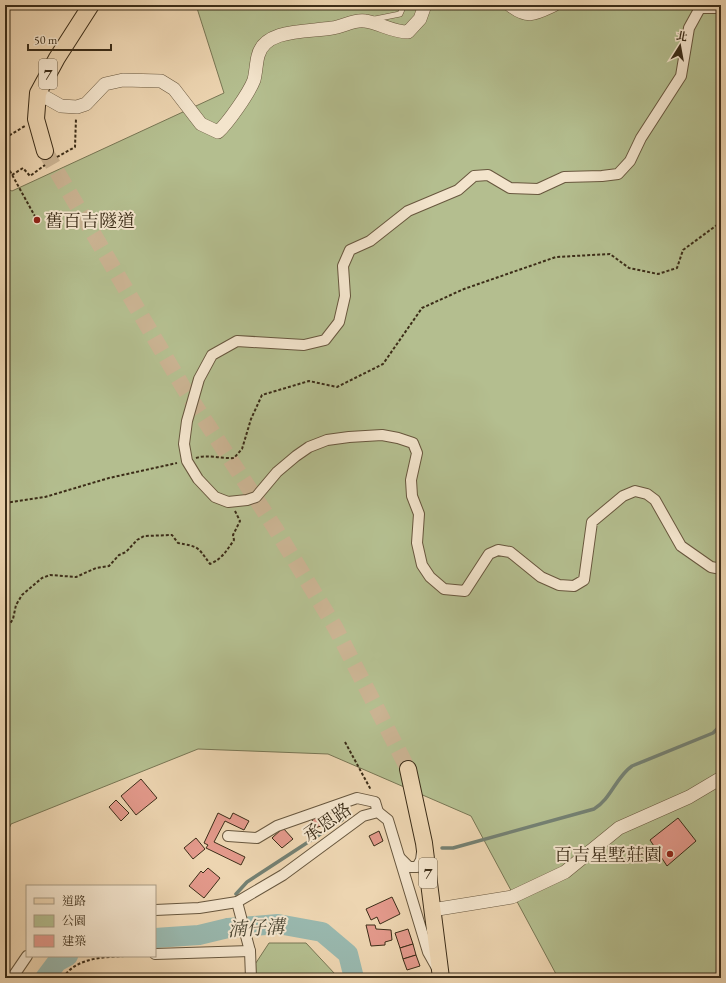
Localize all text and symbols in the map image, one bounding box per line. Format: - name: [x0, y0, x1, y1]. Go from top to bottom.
- scale bar: [28, 26, 111, 52]
- north arrow: [660, 26, 700, 66]
- text: 北: [675, 28, 689, 44]
- text: 50 m: [34, 32, 58, 48]
- road number: 7: [39, 59, 57, 89]
- place label: 舊百吉隧道: [45, 209, 135, 232]
- marker: 舊百吉隧道: [32, 215, 42, 225]
- street label: 承恩路: [298, 797, 356, 847]
- place label: 百吉星墅莊園: [554, 843, 662, 866]
- marker: 百吉星墅莊園: [665, 849, 675, 859]
- road number: 7: [419, 858, 437, 888]
- legend: [26, 885, 156, 957]
- text: 道路: [62, 893, 86, 909]
- text: 公園: [62, 913, 86, 929]
- water label: 湳仔溝: [227, 914, 288, 942]
- text: 建築: [62, 933, 86, 949]

